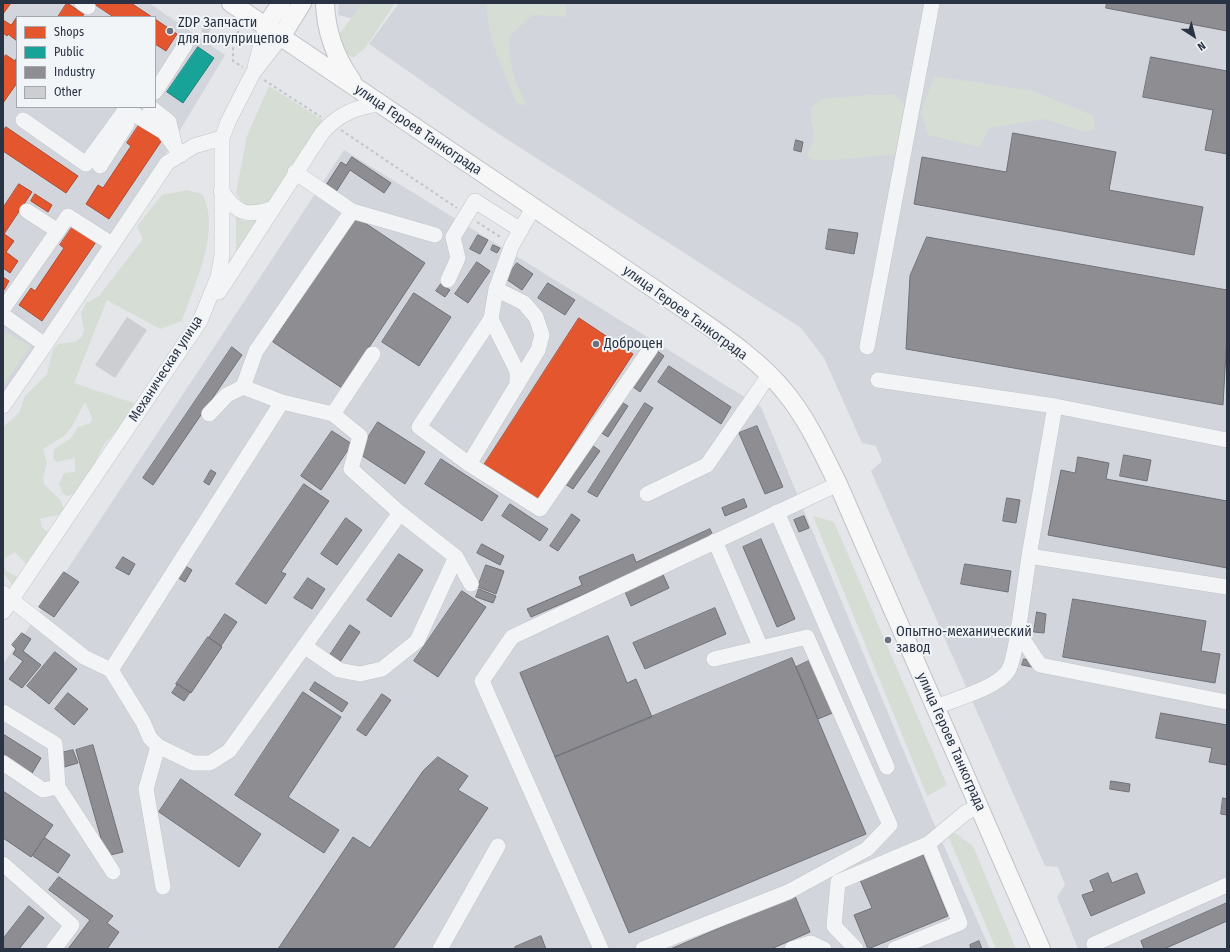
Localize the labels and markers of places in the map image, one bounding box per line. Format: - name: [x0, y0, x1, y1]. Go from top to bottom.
- place label: ZDP Запчасти для полуприцепов: [178, 15, 289, 48]
- marker: ZDP Запчасти для полуприцепов: [165, 26, 175, 36]
- place label: Доброцен: [604, 336, 663, 352]
- marker: Доброцен: [591, 339, 601, 349]
- place label: Опытно-механический завод: [896, 624, 1032, 656]
- marker: Опытно-механический завод: [883, 635, 893, 645]

